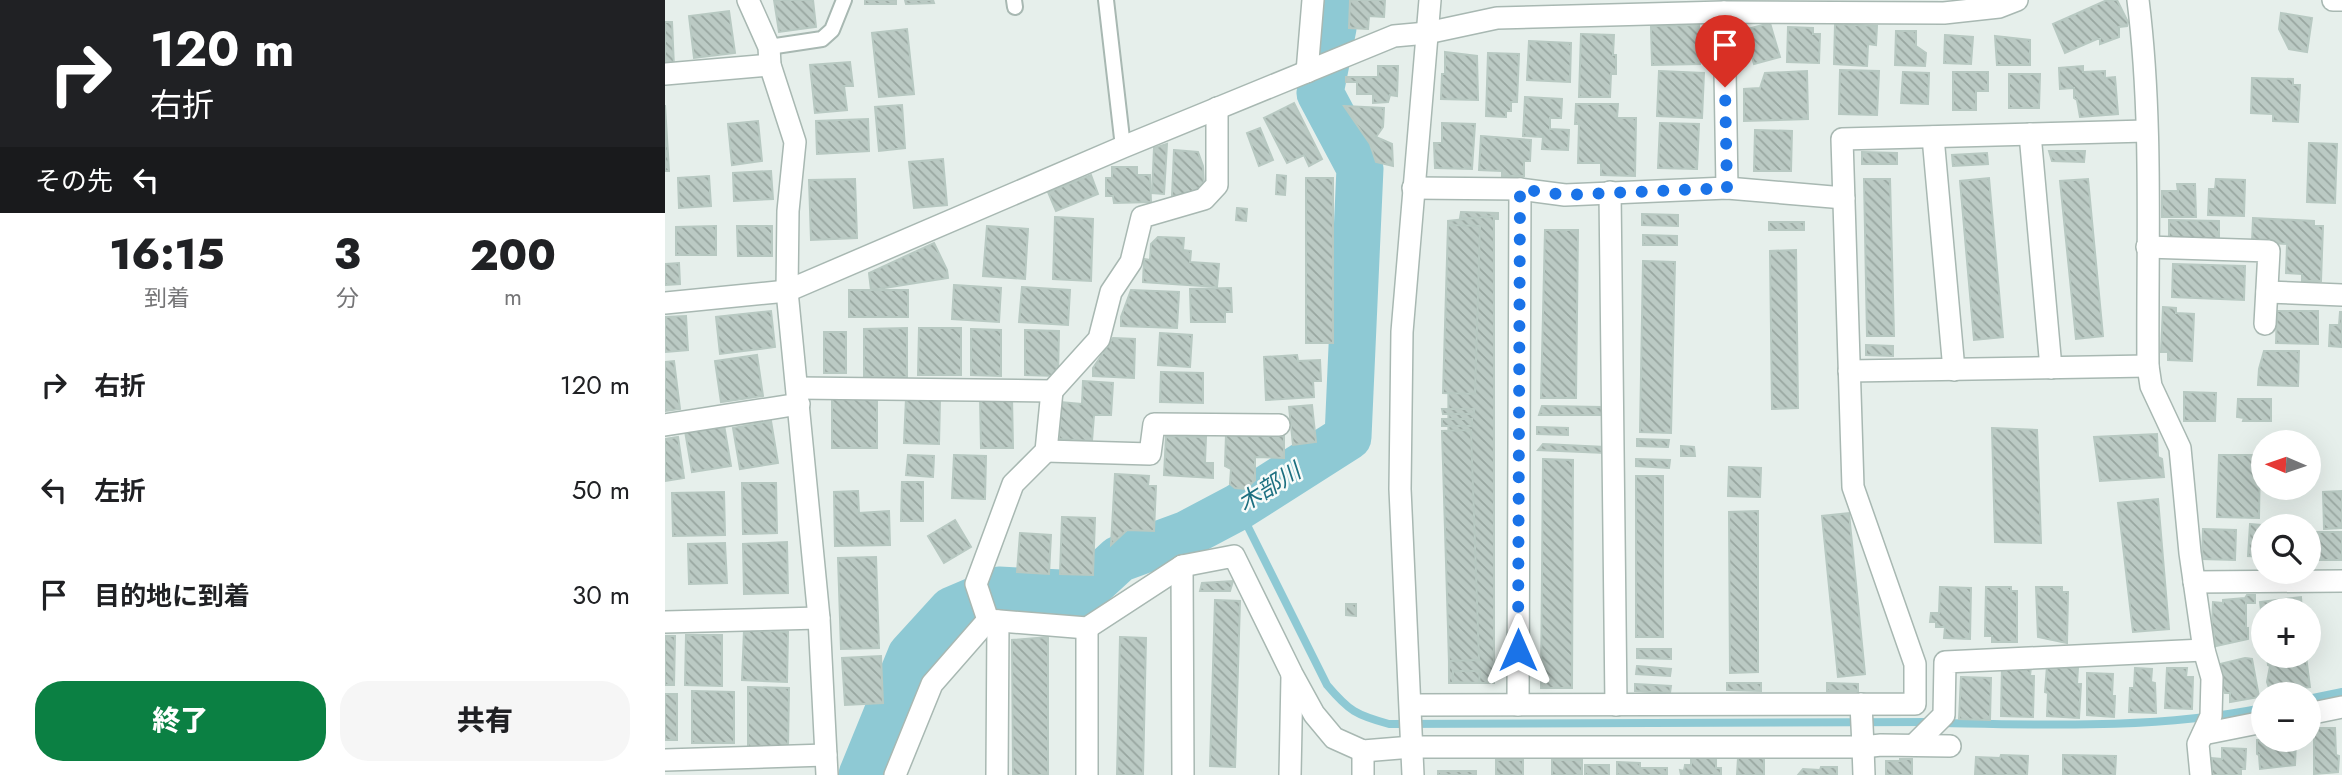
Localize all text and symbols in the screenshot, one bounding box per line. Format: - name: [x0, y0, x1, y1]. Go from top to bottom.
- text: 120 m: [150, 14, 294, 84]
- pin: [1695, 15, 1755, 87]
- icon: arrive: [1706, 26, 1744, 64]
- icon: right: [35, 28, 126, 119]
- text: 右折: [150, 82, 214, 128]
- icon: left: [127, 161, 165, 199]
- text: その先: [35, 162, 113, 200]
- text: 16:15: [109, 224, 225, 285]
- text: 3: [334, 224, 361, 285]
- text: 200: [470, 225, 556, 286]
- text: m: [504, 280, 522, 314]
- text: 到着: [144, 281, 190, 315]
- text: 分: [336, 281, 359, 315]
- icon: right: [35, 366, 73, 404]
- text: 120 m: [560, 366, 630, 404]
- text: 右折: [94, 367, 146, 405]
- north arrow: [2251, 430, 2321, 500]
- map controls: [2251, 430, 2321, 752]
- water label: 木部川: [1231, 453, 1310, 520]
- icon: left: [35, 471, 73, 509]
- text: 50 m: [572, 471, 630, 509]
- text: 左折: [94, 472, 146, 510]
- button: search: [2251, 514, 2321, 584]
- icon: arrive: [35, 576, 73, 614]
- text: 30 m: [572, 576, 630, 614]
- text: 目的地に到着: [94, 577, 250, 615]
- button: +: [2251, 598, 2321, 668]
- position arrow: [1481, 613, 1555, 687]
- button: 終了: [35, 681, 326, 761]
- button: 共有: [340, 681, 630, 761]
- button: −: [2251, 682, 2321, 752]

